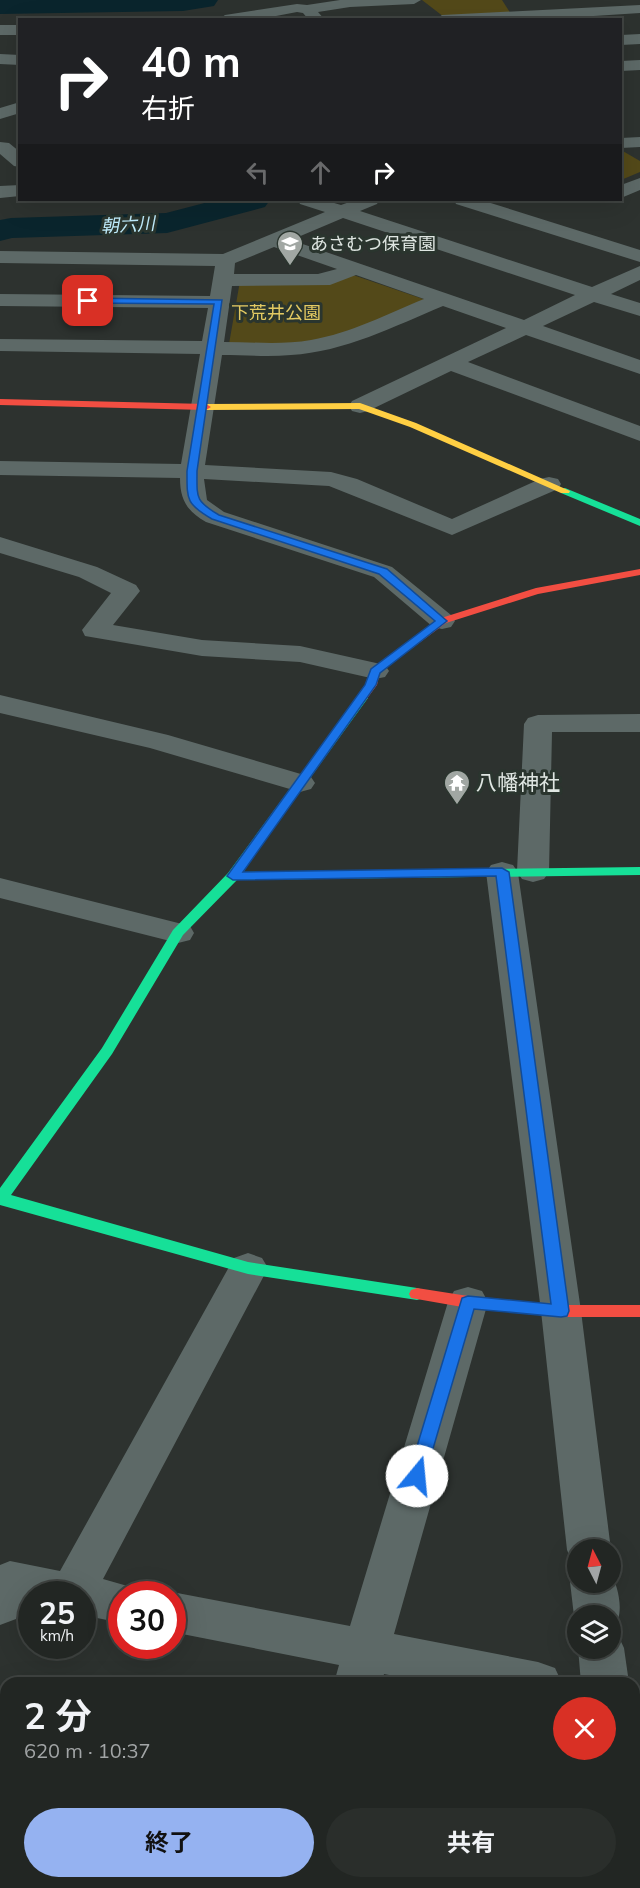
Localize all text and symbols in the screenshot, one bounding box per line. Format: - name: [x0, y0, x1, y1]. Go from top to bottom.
- text: 40 m: [141, 35, 241, 88]
- icon: right: [42, 42, 120, 120]
- text: 右折: [141, 91, 195, 125]
- icon: left: [241, 156, 274, 189]
- icon: ahead: [304, 156, 337, 189]
- icon: right: [367, 156, 400, 189]
- water label: 朝六川: [100, 211, 158, 237]
- school or university icon: あさむつ保育園: [275, 229, 305, 267]
- place label: あさむつ保育園: [310, 232, 436, 255]
- pin: [62, 275, 113, 326]
- icon: arrive: [71, 284, 104, 317]
- park label: 下荒井公園: [231, 301, 321, 324]
- temple icon: 八幡神社: [442, 768, 472, 806]
- place label: 八幡神社: [476, 769, 560, 795]
- position arrow: [385, 1444, 449, 1508]
- north arrow: [567, 1539, 621, 1593]
- map controls: [567, 1539, 621, 1659]
- speed limit sign: 30: [108, 1581, 186, 1659]
- text: 25: [39, 1594, 75, 1632]
- button: layers: [567, 1605, 621, 1659]
- text: km/h: [40, 1626, 74, 1645]
- text: 2 分: [24, 1693, 91, 1738]
- button: close: [553, 1697, 616, 1760]
- text: 620 m · 10:37: [24, 1738, 150, 1763]
- button: 終了: [24, 1808, 314, 1877]
- button: 共有: [326, 1808, 616, 1877]

